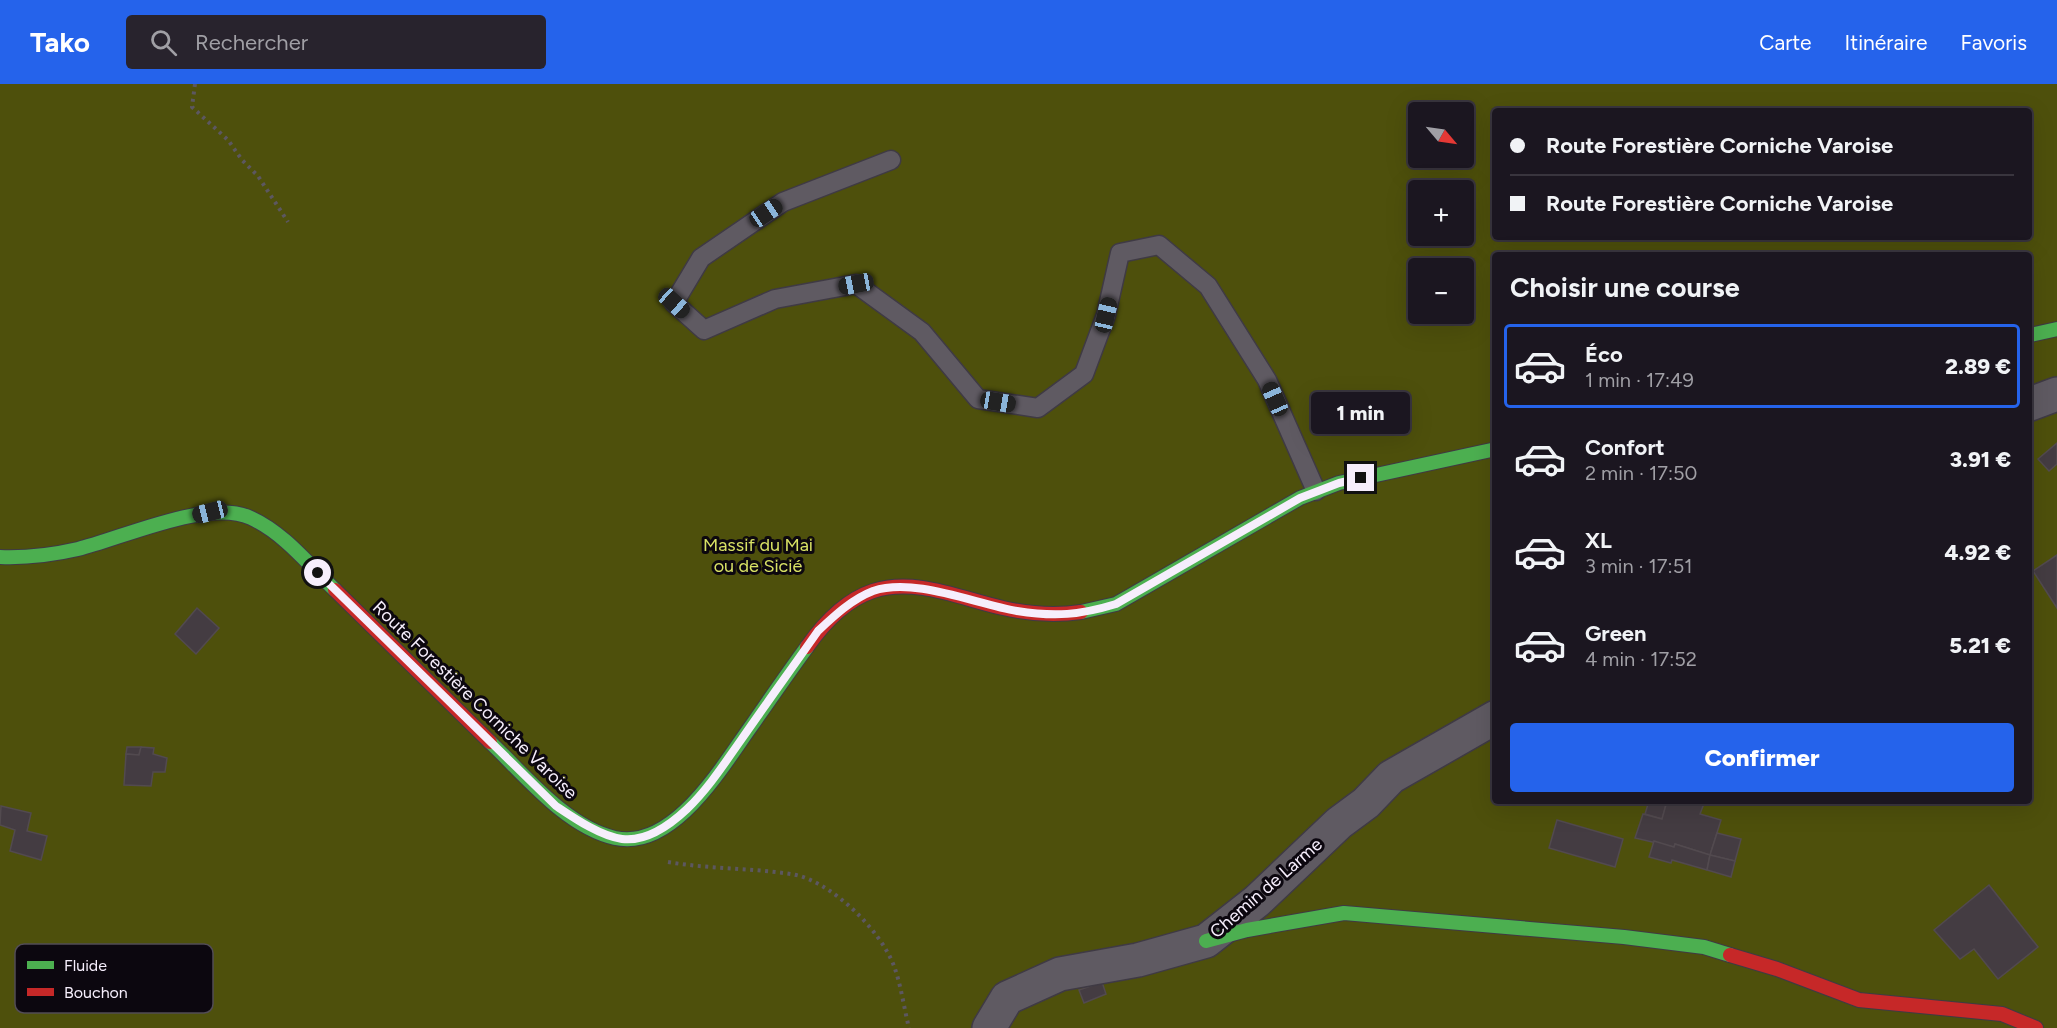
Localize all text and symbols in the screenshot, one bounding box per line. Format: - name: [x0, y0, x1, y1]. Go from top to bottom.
- search box: [126, 15, 546, 69]
- text: Tako: [30, 25, 90, 59]
- icon: search: [147, 26, 180, 59]
- text: Rechercher: [195, 29, 308, 56]
- text: Carte: [1759, 30, 1812, 55]
- text: Itinéraire: [1845, 30, 1928, 55]
- text: Favoris: [1961, 30, 2027, 55]
- north arrow: [1408, 102, 1474, 168]
- map controls: [1408, 102, 1474, 324]
- text: Route Forestière Corniche Varoise: [1546, 132, 1893, 159]
- button: +: [1408, 180, 1474, 246]
- text: Route Forestière Corniche Varoise: [1546, 190, 1893, 217]
- car: [746, 195, 786, 231]
- button: −: [1408, 258, 1474, 324]
- text: Choisir une course: [1510, 271, 1740, 304]
- car: [837, 272, 875, 296]
- car: [655, 284, 693, 322]
- car: [1093, 295, 1119, 335]
- icon: car: [1513, 339, 1567, 393]
- text: Éco: [1585, 341, 1623, 368]
- text: 2.89 €: [1945, 353, 2011, 380]
- text: 1 min · 17:49: [1585, 368, 1694, 392]
- car: [1259, 379, 1291, 419]
- car: [979, 390, 1017, 414]
- callout: 1 min: [1312, 391, 1410, 433]
- text: 1 min: [1337, 401, 1384, 425]
- icon: car: [1513, 432, 1567, 486]
- text: Confort: [1585, 434, 1665, 461]
- text: 3.91 €: [1950, 446, 2011, 473]
- text: 2 min · 17:50: [1585, 461, 1697, 485]
- route end: [1347, 464, 1374, 491]
- car: [190, 499, 230, 525]
- icon: car: [1513, 525, 1567, 579]
- text: XL: [1585, 527, 1612, 554]
- park label: Massif du Mai ou de Sicié: [703, 534, 813, 577]
- text: 4.92 €: [1944, 539, 2011, 566]
- text: 3 min · 17:51: [1585, 554, 1692, 578]
- route start: [304, 559, 331, 586]
- street label: Route Forestière Corniche Varoise: [368, 596, 582, 804]
- icon: car: [1513, 618, 1567, 672]
- text: Green: [1585, 620, 1647, 647]
- text: 5.21 €: [1949, 632, 2011, 659]
- text: 4 min · 17:52: [1585, 647, 1697, 671]
- button: Confirmer: [1510, 723, 2014, 792]
- street label: Chemin de Larme: [1205, 833, 1327, 943]
- legend: [15, 944, 213, 1013]
- text: Fluide: [64, 956, 107, 975]
- text: Bouchon: [64, 983, 128, 1002]

